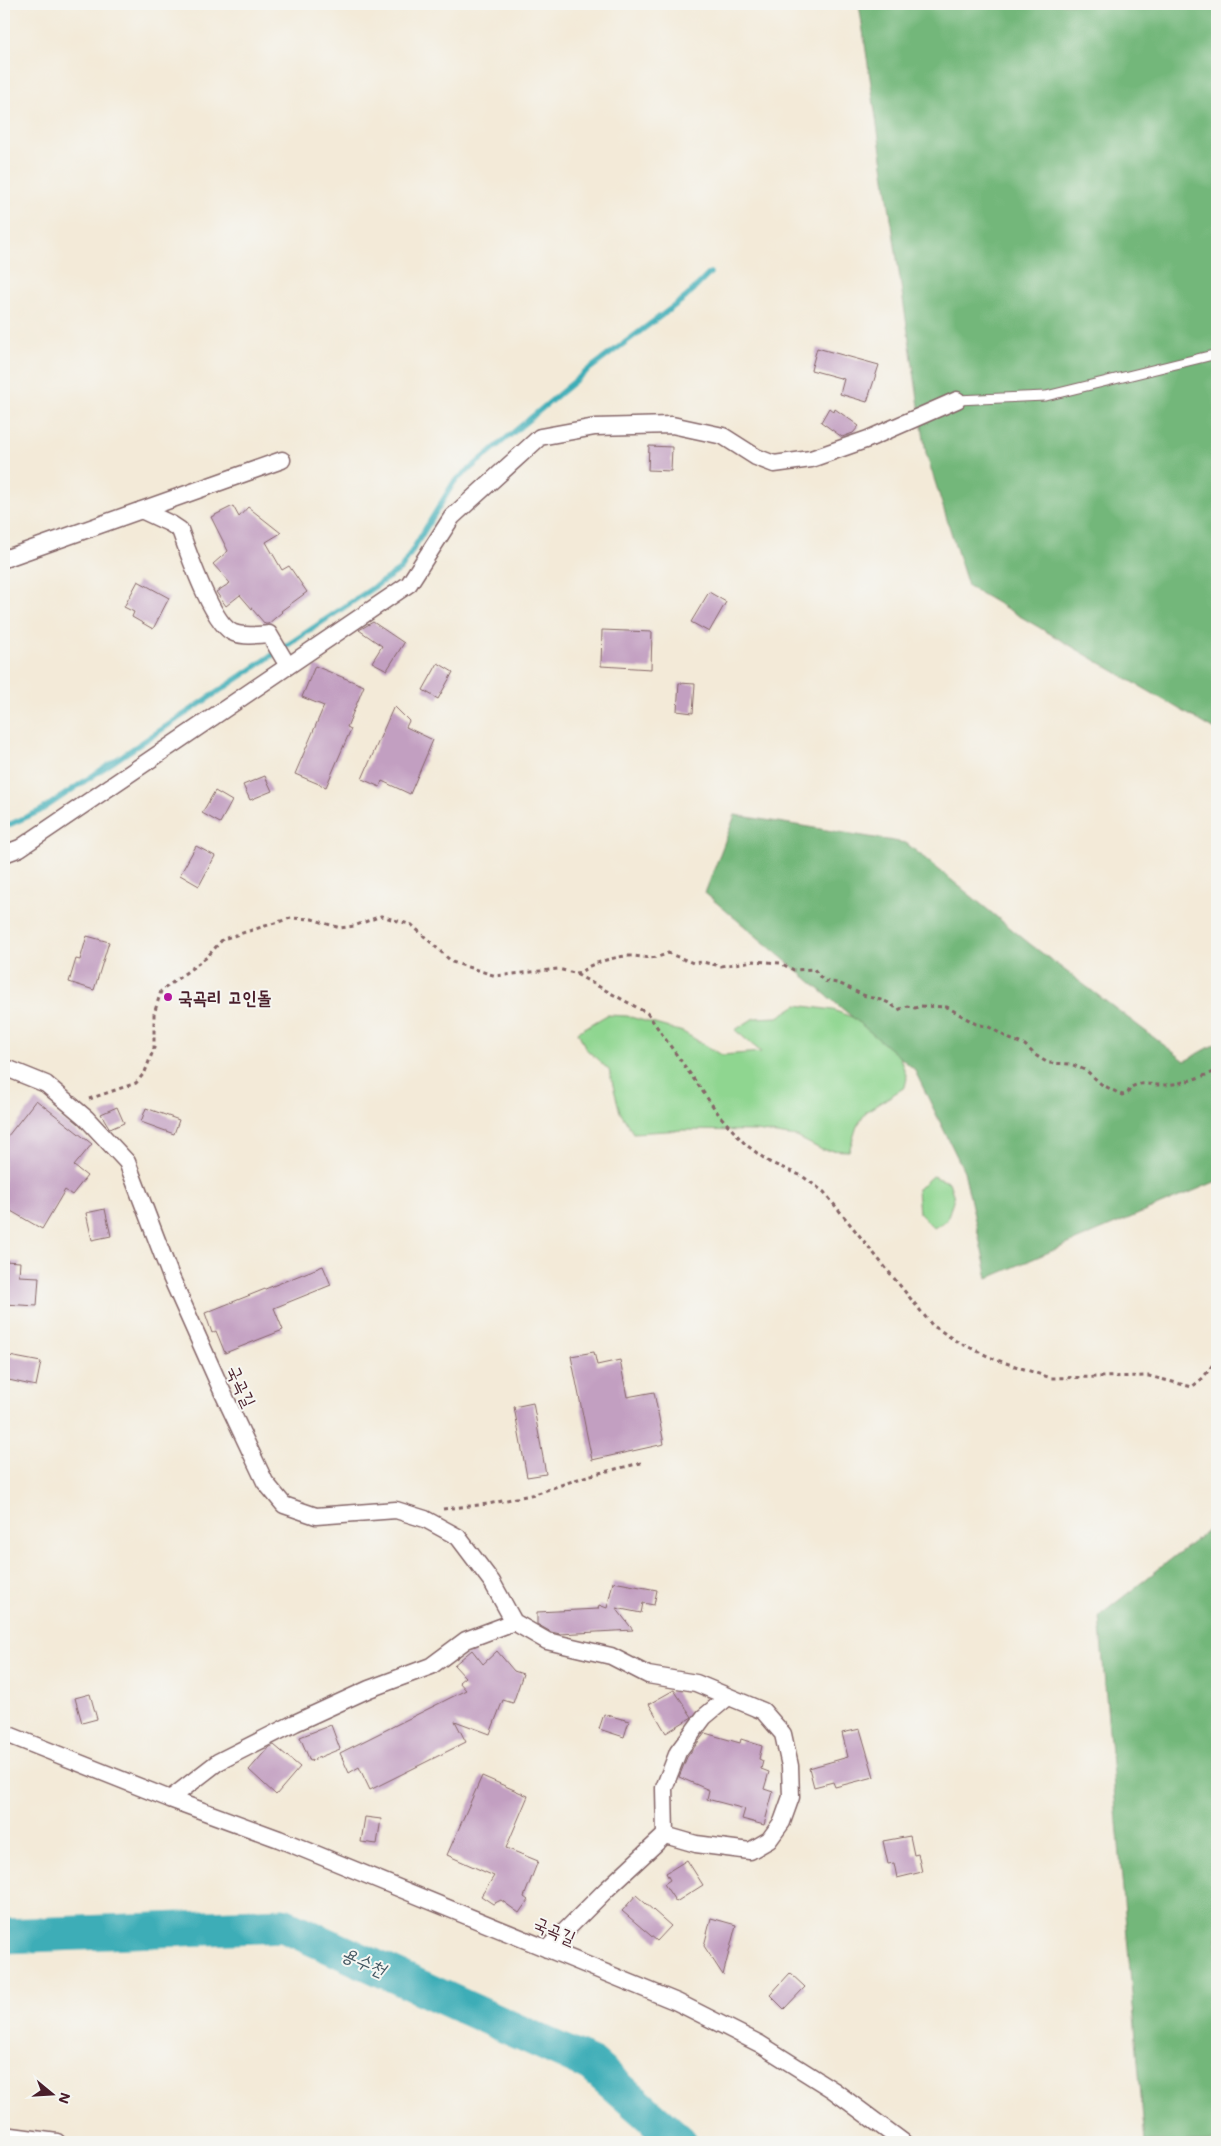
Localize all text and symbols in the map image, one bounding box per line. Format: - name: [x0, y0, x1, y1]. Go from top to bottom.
- place label: 국곡리 고인돌: [178, 985, 271, 1009]
- marker: 국곡리 고인돌: [162, 991, 174, 1003]
- street label: 국곡길: [222, 1361, 262, 1411]
- street label: 국곡길: [530, 1910, 580, 1950]
- water label: 용수천: [338, 1940, 392, 1982]
- north arrow: [28, 2068, 78, 2118]
- text: N: [54, 2090, 76, 2106]

